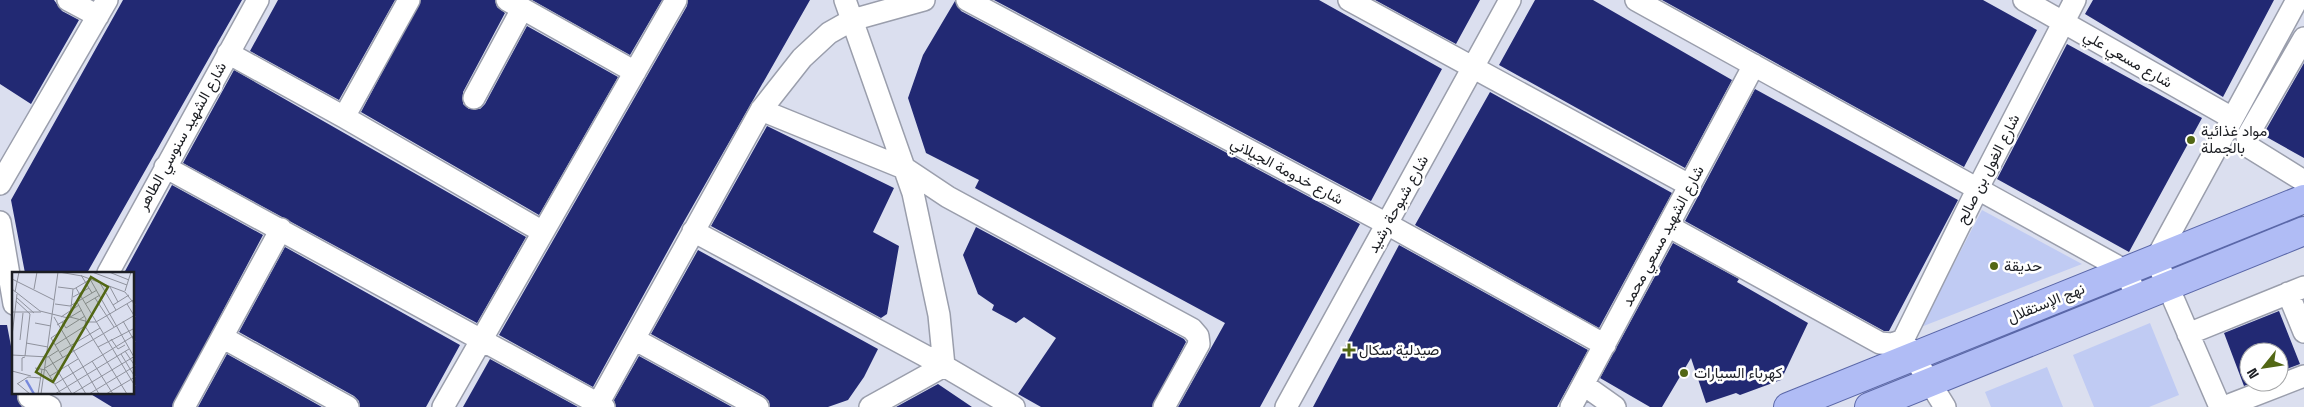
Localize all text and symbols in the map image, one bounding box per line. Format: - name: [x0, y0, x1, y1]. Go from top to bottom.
- street label: شارع مسعي علي: [2079, 26, 2176, 95]
- street label: شارع الشهيد سنوسي الطاهر: [132, 58, 234, 216]
- street label: شارع الغول بن صالح: [1952, 111, 2025, 228]
- place label: مواد غذائية بالجملة: [2201, 121, 2267, 157]
- street label: شارع خدومة الجيلاني: [1226, 133, 1347, 212]
- marker: مواد غذائية بالجملة: [2185, 134, 2197, 146]
- street label: شارع شبوحة رشيد: [1363, 152, 1434, 257]
- street label: شارع الشهيد مسعي محمد: [1617, 162, 1711, 311]
- place label: حديقة: [2004, 256, 2042, 275]
- marker: حديقة: [1988, 260, 2000, 272]
- inset map: [12, 272, 135, 394]
- street label: نهج الإستقلال: [2004, 278, 2088, 328]
- place label: صيدلية سكال: [1359, 340, 1439, 359]
- north arrow: [2239, 342, 2289, 392]
- marker: صيدلية سكال: [1343, 344, 1355, 356]
- place label: كهرباء السيارات: [1694, 363, 1783, 382]
- text: N: [2243, 365, 2263, 382]
- marker: كهرباء السيارات: [1678, 367, 1690, 379]

